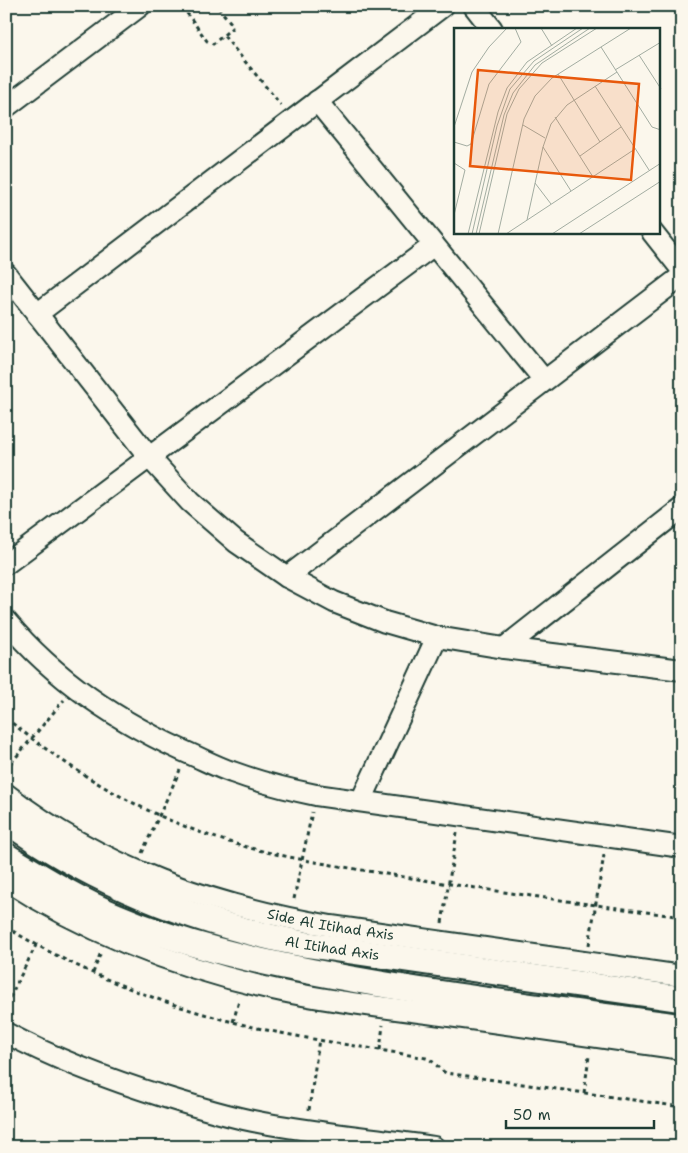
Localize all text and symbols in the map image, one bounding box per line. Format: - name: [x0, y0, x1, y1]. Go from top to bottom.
- inset map: [454, 28, 660, 234]
- street label: Side Al Itihad Axis: [266, 904, 395, 944]
- street label: Al Itihad Axis: [283, 932, 381, 964]
- scale bar: [506, 1098, 653, 1130]
- text: 50 m: [513, 1105, 551, 1125]

